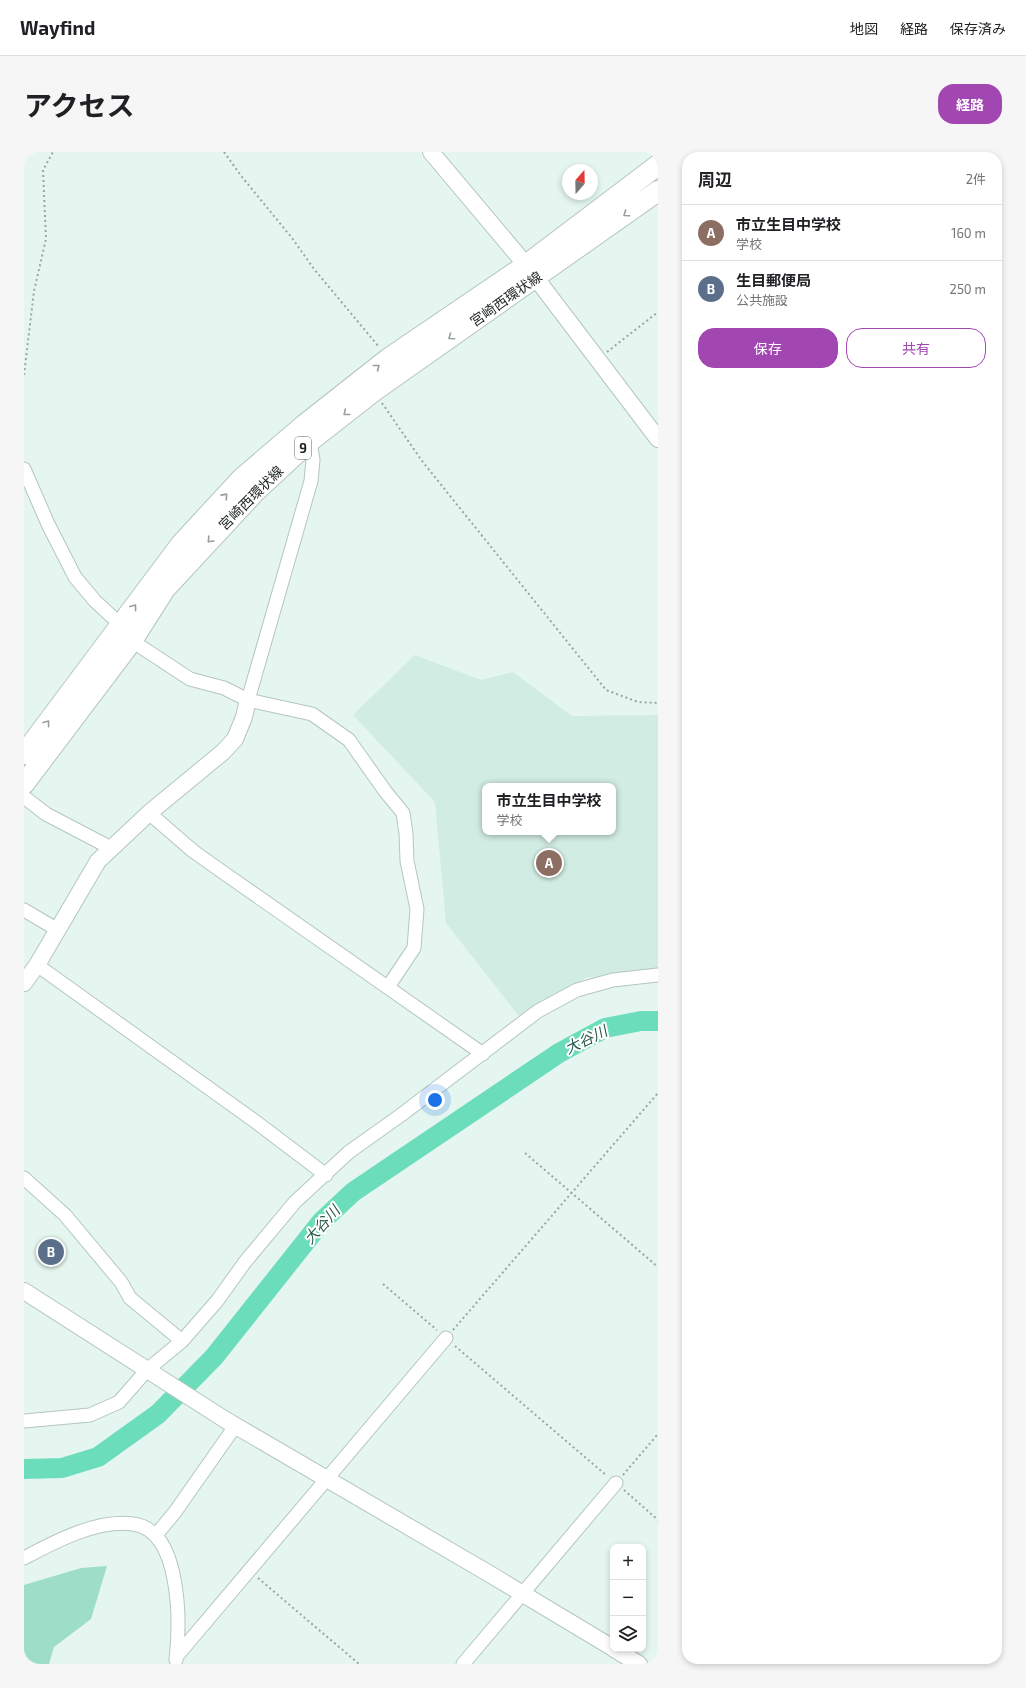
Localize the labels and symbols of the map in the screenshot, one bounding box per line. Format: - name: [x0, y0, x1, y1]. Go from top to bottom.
- north arrow: [562, 164, 598, 200]
- one-way arrow: [623, 209, 630, 217]
- street label: 宮崎西環状線: [466, 268, 545, 330]
- one-way arrow: [448, 332, 455, 340]
- one-way arrow: [373, 365, 380, 372]
- one-way arrow: [343, 408, 350, 415]
- road number: 9: [295, 437, 311, 459]
- street label: 宮崎西環状線: [215, 462, 286, 533]
- one-way arrow: [220, 493, 228, 501]
- one-way arrow: [208, 535, 215, 543]
- one-way arrow: [129, 605, 136, 612]
- one-way arrow: [43, 720, 50, 727]
- pin: A: [536, 848, 562, 878]
- water label: 大谷川: [561, 1020, 612, 1057]
- your location: [425, 1090, 445, 1110]
- water label: 大谷川: [300, 1200, 344, 1247]
- pin: B: [38, 1237, 64, 1267]

